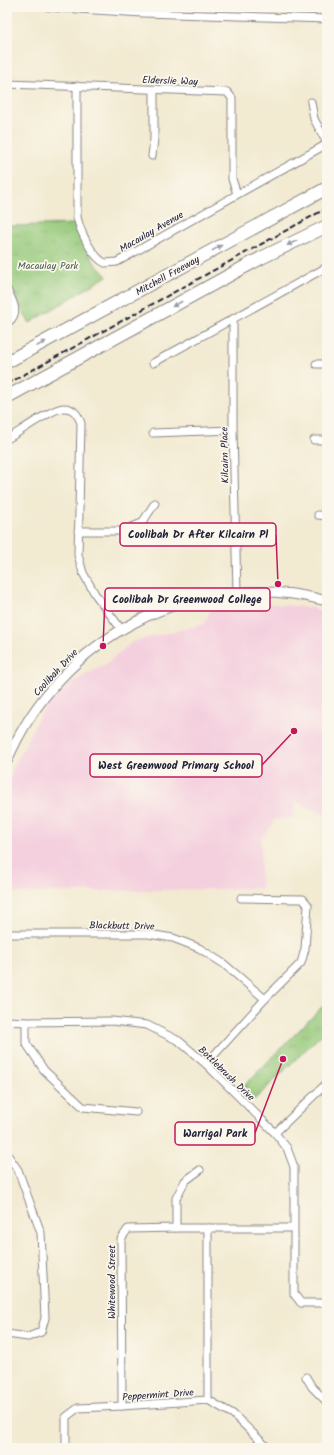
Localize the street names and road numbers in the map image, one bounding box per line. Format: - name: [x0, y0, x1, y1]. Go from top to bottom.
- street label: Elderslie Way: [142, 72, 198, 90]
- street label: Macaulay Avenue: [116, 207, 187, 257]
- street label: Mitchell Freeway: [133, 252, 203, 300]
- street label: Kilcairn Place: [216, 426, 233, 483]
- street label: Coolibah Drive: [29, 645, 82, 700]
- street label: Blackbutt Drive: [89, 917, 155, 935]
- street label: Bottlebrush Drive: [194, 1042, 259, 1105]
- street label: Whitewood Street: [104, 1245, 120, 1319]
- street label: Peppermint Drive: [122, 1384, 195, 1405]

